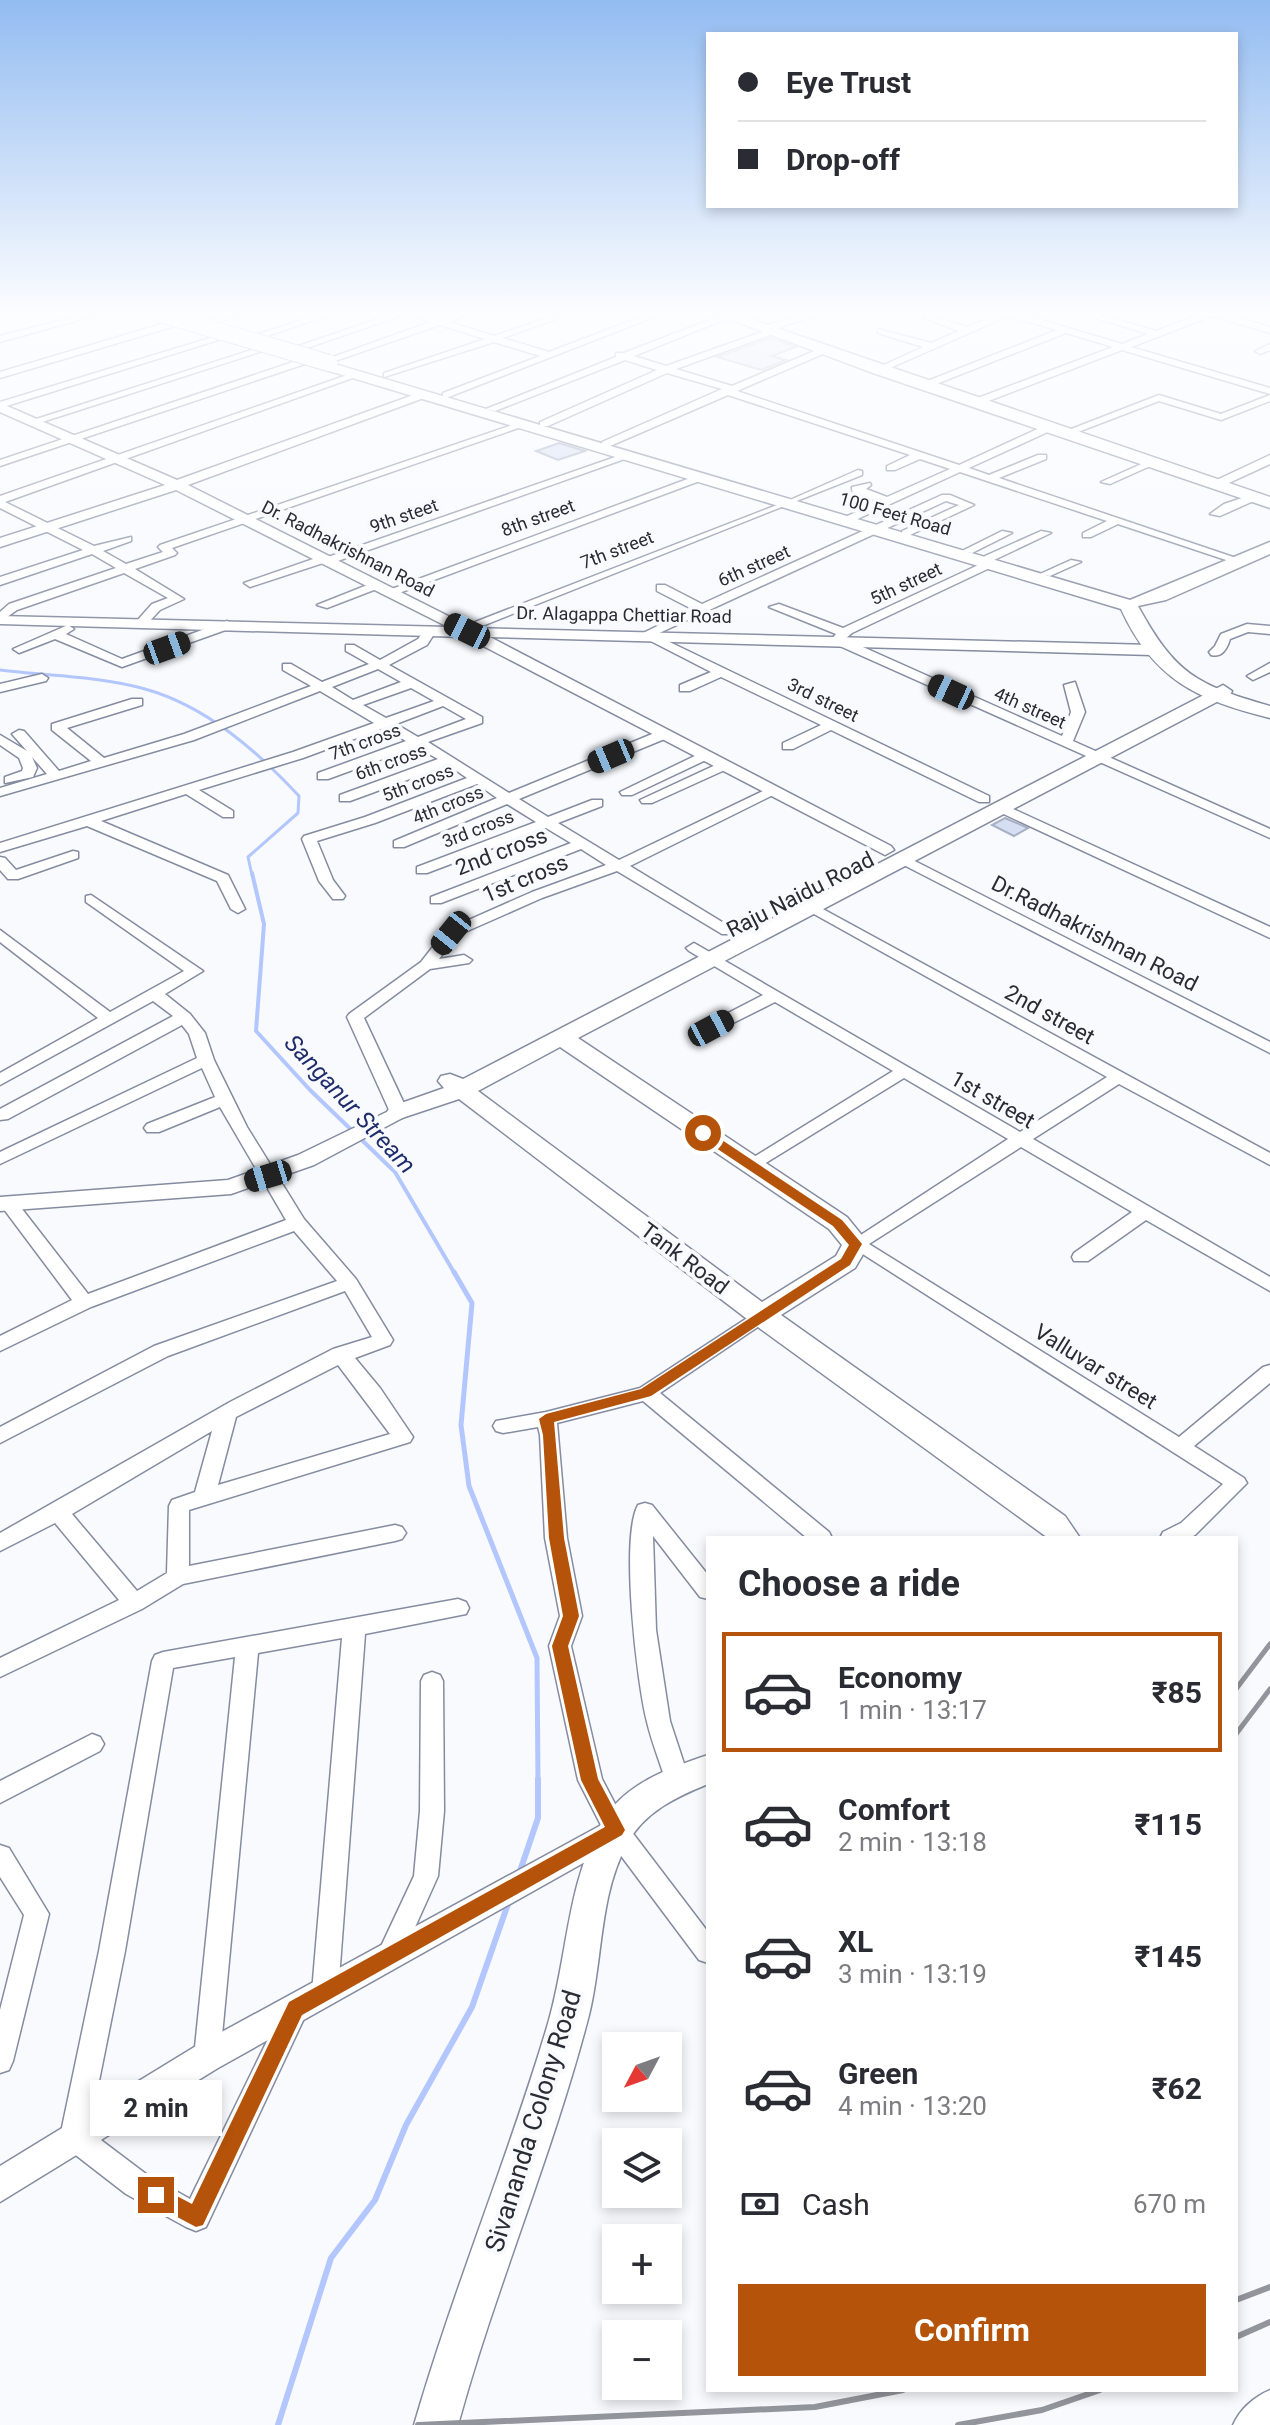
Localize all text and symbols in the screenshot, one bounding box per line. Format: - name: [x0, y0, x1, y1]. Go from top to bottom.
- text: Eye Trust: [786, 65, 911, 100]
- text: Drop-off: [786, 142, 900, 177]
- street label: 100 Feet Road: [837, 488, 953, 540]
- street label: 9th steet: [367, 494, 441, 537]
- street label: 8th street: [498, 495, 577, 540]
- street label: Dr. Radhakrishnan Road: [258, 496, 438, 601]
- street label: 7th street: [577, 526, 656, 573]
- street label: 6th street: [715, 540, 793, 591]
- street label: 5th street: [867, 558, 945, 609]
- street label: Dr. Alagappa Chettiar Road: [516, 602, 732, 627]
- car: [440, 610, 494, 652]
- car: [140, 629, 194, 667]
- car: [924, 671, 978, 713]
- street label: 3rd street: [784, 673, 862, 726]
- street label: 4th street: [991, 682, 1070, 733]
- street label: 7th cross: [326, 719, 403, 764]
- car: [584, 736, 638, 776]
- street label: 6th cross: [352, 739, 429, 784]
- street label: 5th cross: [379, 759, 456, 806]
- street label: 4th cross: [409, 781, 486, 828]
- street label: 3rd cross: [439, 805, 517, 852]
- street label: 2nd cross: [452, 823, 551, 880]
- street label: Raju Naidu Road: [722, 847, 878, 942]
- street label: 1st cross: [479, 849, 572, 908]
- street label: Dr.Radhakrishnan Road: [988, 871, 1202, 996]
- car: [427, 907, 475, 959]
- street label: 2nd street: [1001, 980, 1099, 1049]
- car: [684, 1006, 738, 1050]
- water label: Sanganur Stream: [279, 1029, 421, 1179]
- street label: 1st street: [946, 1065, 1039, 1133]
- route start: [685, 1115, 721, 1151]
- car: [242, 1158, 294, 1194]
- street label: Tank Road: [636, 1217, 733, 1299]
- street label: Valluvar street: [1030, 1319, 1162, 1414]
- text: Choose a ride: [738, 1563, 960, 1605]
- icon: car: [742, 1656, 814, 1728]
- text: Economy: [838, 1660, 962, 1695]
- text: ₹85: [1152, 1675, 1202, 1710]
- text: 1 min · 13:17: [838, 1695, 987, 1725]
- icon: car: [742, 1788, 814, 1860]
- text: Comfort: [838, 1792, 950, 1827]
- text: ₹115: [1135, 1807, 1202, 1842]
- text: 2 min · 13:18: [838, 1827, 987, 1857]
- icon: car: [742, 1920, 814, 1992]
- text: XL: [838, 1924, 873, 1959]
- text: ₹145: [1135, 1939, 1202, 1974]
- text: 3 min · 13:19: [838, 1959, 987, 1989]
- street label: Sivananda Colony Road: [479, 1987, 587, 2255]
- north arrow: [602, 2032, 682, 2112]
- map controls: [602, 2032, 682, 2400]
- icon: car: [742, 2052, 814, 2124]
- text: Green: [838, 2056, 918, 2091]
- text: ₹62: [1152, 2071, 1202, 2106]
- callout: 2 min: [90, 2079, 222, 2135]
- text: 4 min · 13:20: [838, 2091, 987, 2121]
- text: 2 min: [123, 2093, 189, 2123]
- button: layers: [602, 2128, 682, 2208]
- route end: [138, 2177, 174, 2213]
- icon: cash: [738, 2182, 782, 2226]
- text: Cash: [802, 2187, 870, 2222]
- text: 670 m: [1133, 2189, 1206, 2219]
- button: +: [602, 2224, 682, 2304]
- button: Confirm: [738, 2284, 1206, 2376]
- button: −: [602, 2320, 682, 2400]

